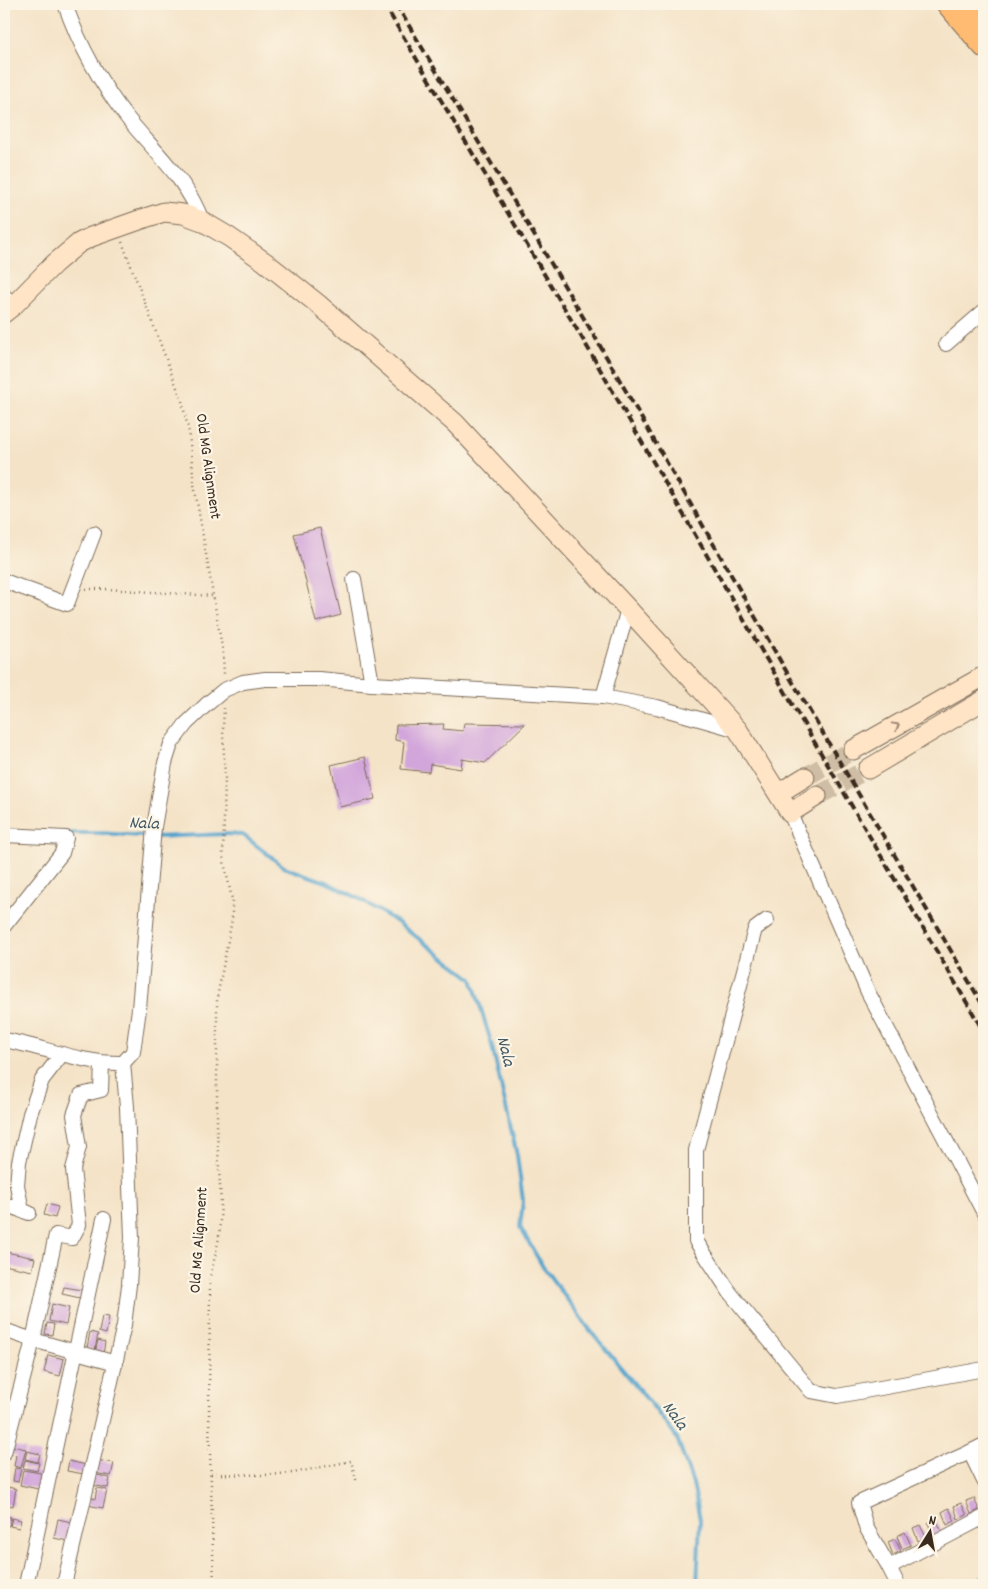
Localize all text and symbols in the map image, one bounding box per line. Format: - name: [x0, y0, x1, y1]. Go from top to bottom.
- street label: Old MG Alignment: [189, 412, 226, 521]
- one-way arrow: [890, 722, 899, 732]
- water label: Nala: [128, 811, 161, 838]
- water label: Nala: [489, 1034, 521, 1071]
- street label: Old MG Alignment: [184, 1186, 215, 1294]
- water label: Nala: [655, 1397, 694, 1437]
- north arrow: [906, 1506, 956, 1556]
- text: N: [927, 1511, 937, 1532]

